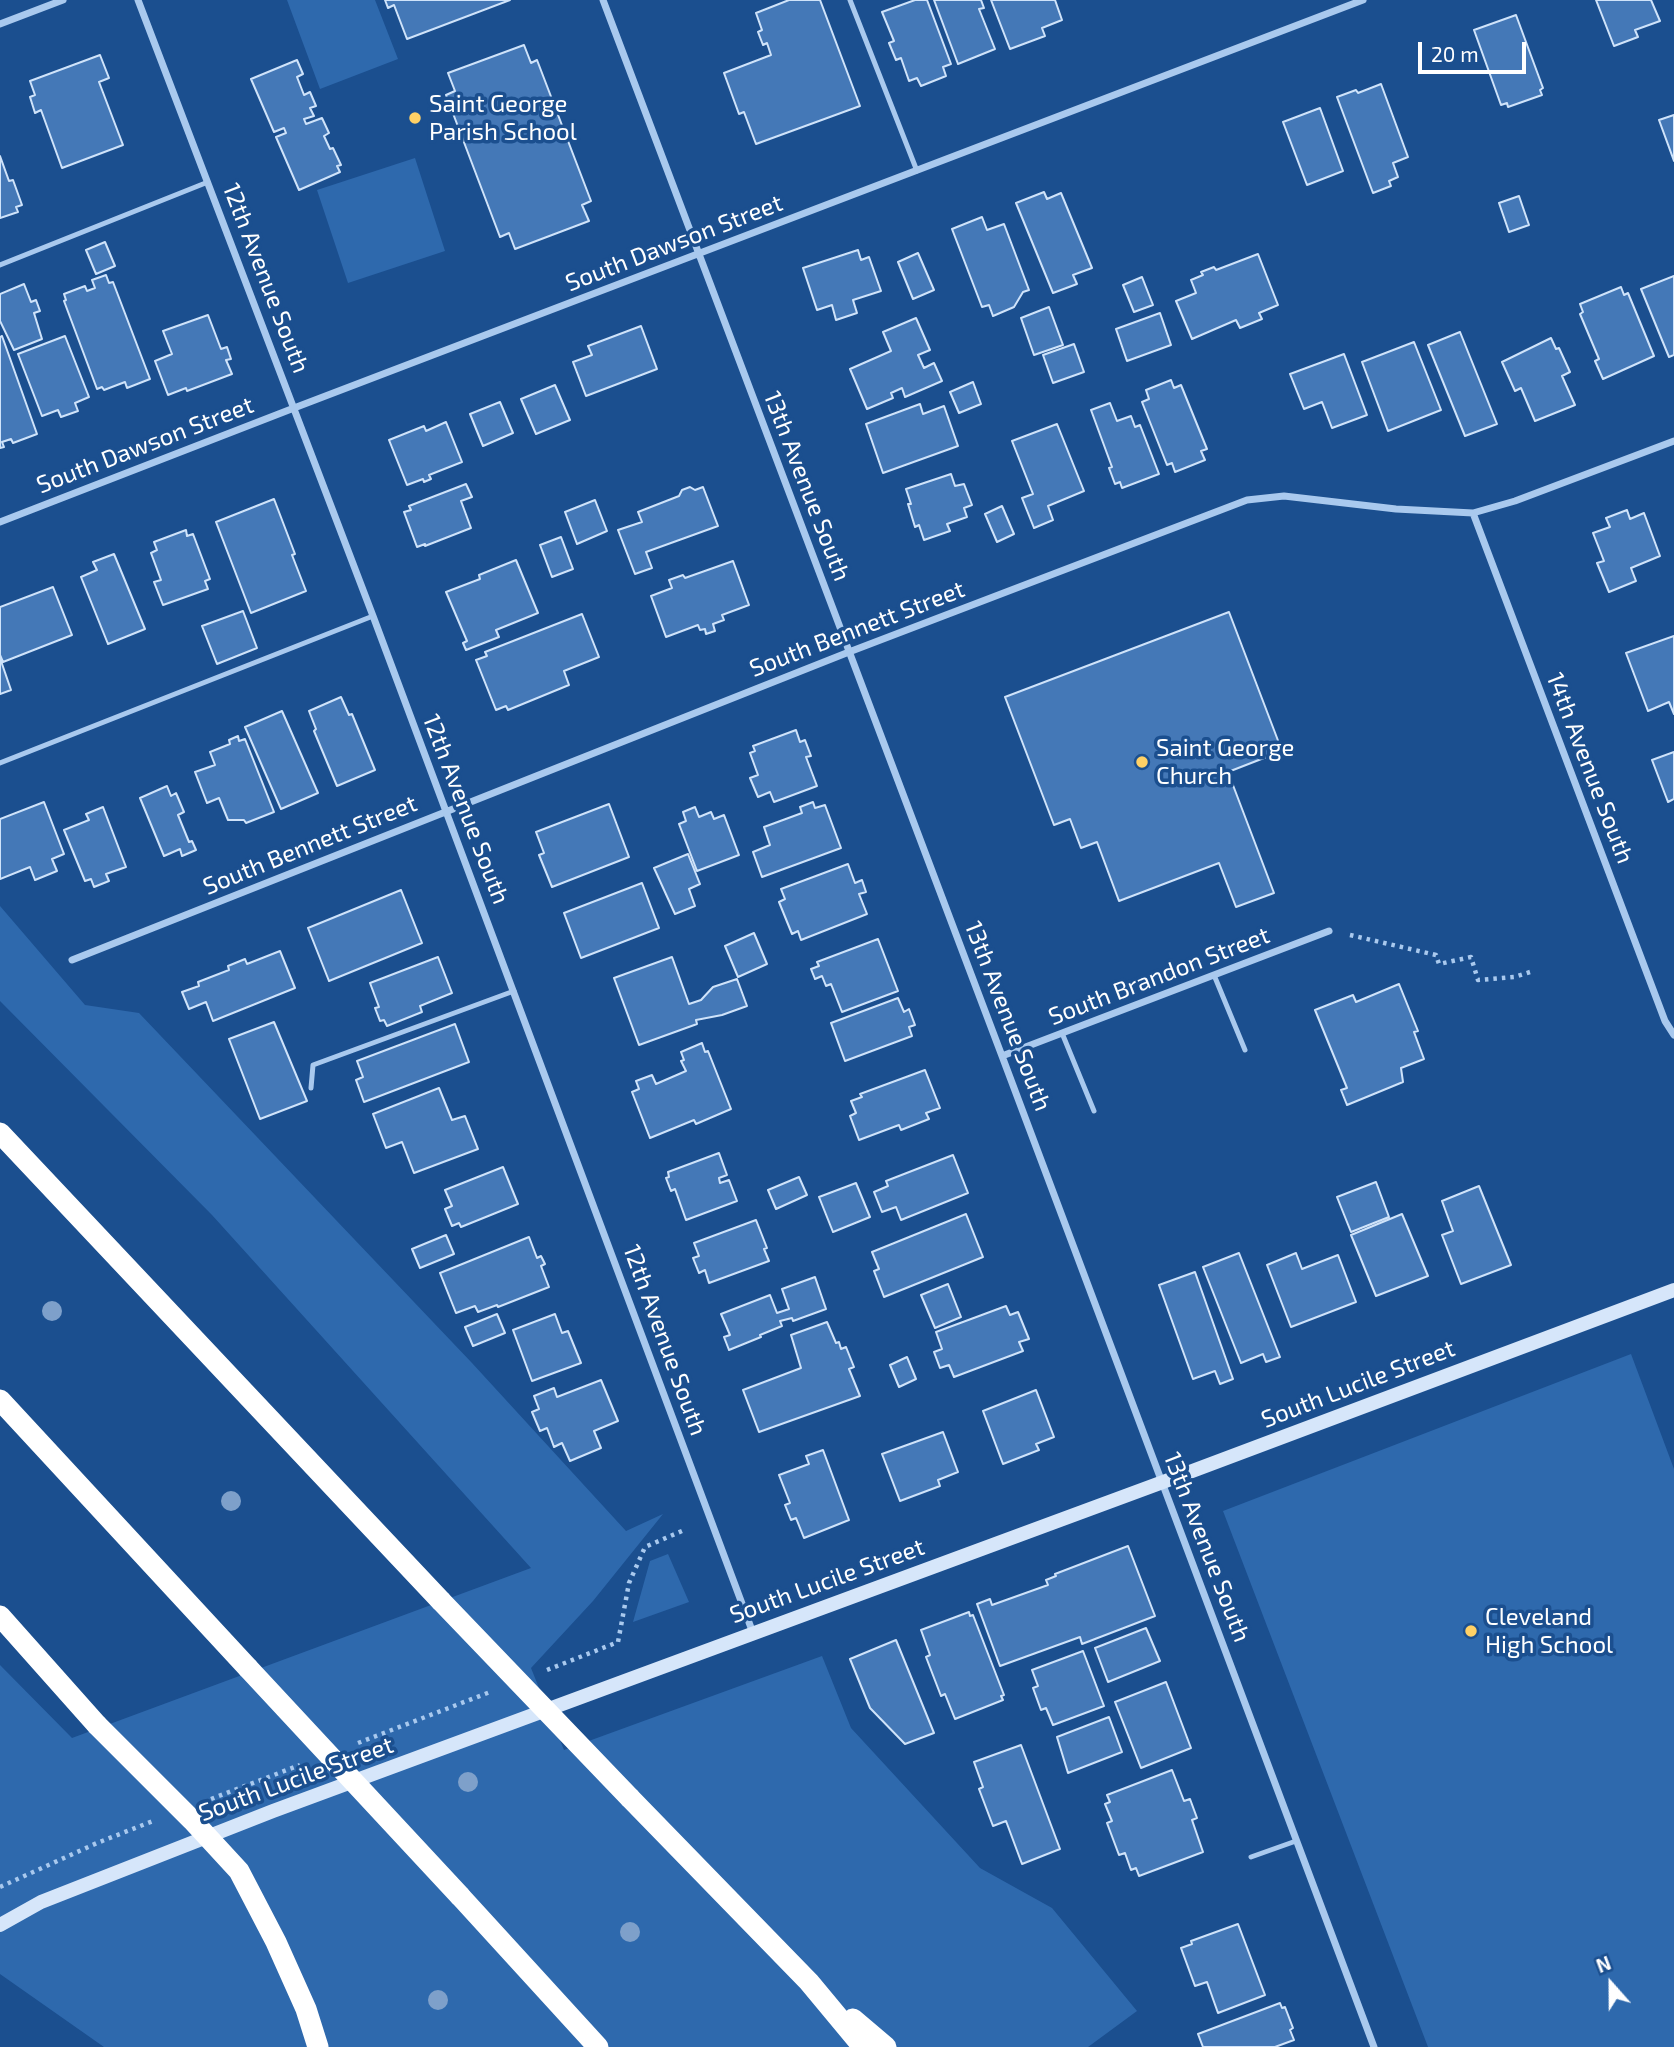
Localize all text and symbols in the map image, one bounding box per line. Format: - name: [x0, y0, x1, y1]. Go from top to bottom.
- scale bar: [1422, 28, 1530, 72]
- text: 20 m: [1431, 41, 1479, 66]
- place label: Saint George Parish School: [429, 90, 577, 146]
- marker: Saint George Parish School: [407, 110, 423, 126]
- street label: 12th Avenue South: [217, 179, 315, 377]
- street label: South Dawson Street: [562, 188, 786, 298]
- street label: 13th Avenue South: [758, 387, 856, 585]
- street label: South Dawson Street: [33, 390, 257, 500]
- street label: South Bennett Street: [745, 575, 969, 683]
- street label: 14th Avenue South: [1540, 668, 1640, 868]
- street label: 12th Avenue South: [417, 710, 515, 908]
- place label: Saint George Church: [1156, 734, 1294, 790]
- marker: Saint George Church: [1134, 754, 1150, 770]
- street label: South Bennett Street: [199, 789, 421, 901]
- street label: 13th Avenue South: [959, 917, 1057, 1115]
- street label: South Brandon Street: [1045, 921, 1273, 1031]
- street label: 12th Avenue South: [617, 1241, 713, 1439]
- street label: South Lucile Street: [1257, 1334, 1459, 1434]
- street label: 13th Avenue South: [1158, 1448, 1256, 1646]
- street label: South Lucile Street: [726, 1532, 928, 1630]
- place label: Cleveland High School: [1485, 1603, 1613, 1659]
- marker: Cleveland High School: [1463, 1623, 1479, 1639]
- street label: South Lucile Street: [195, 1730, 397, 1828]
- north arrow: [1576, 1949, 1646, 2019]
- text: N: [1593, 1951, 1614, 1977]

